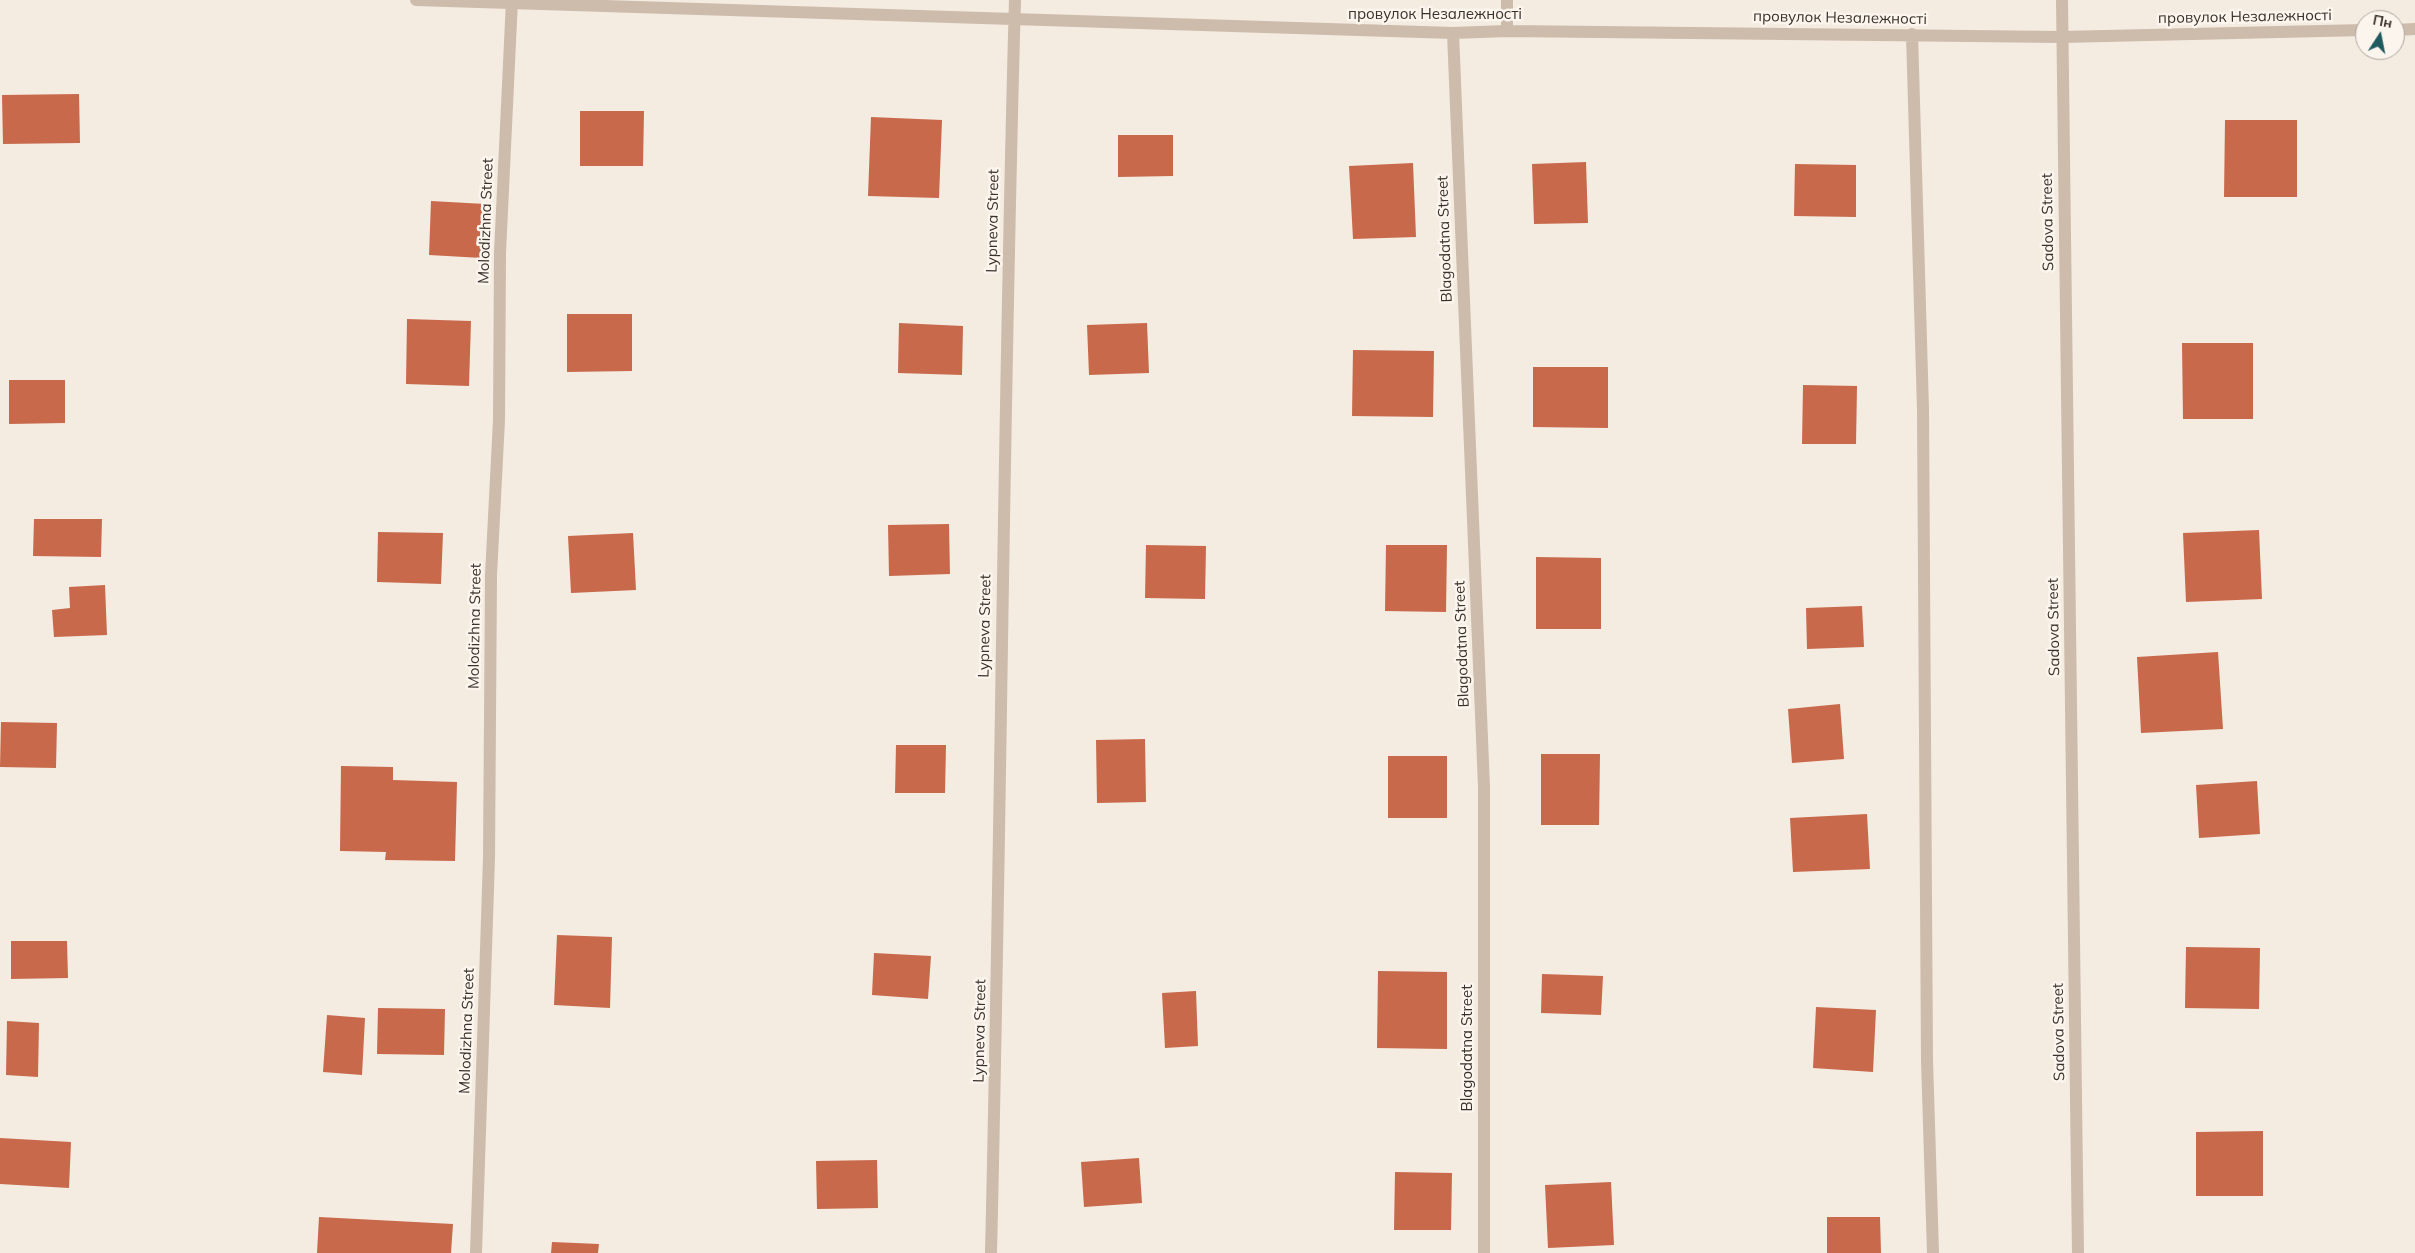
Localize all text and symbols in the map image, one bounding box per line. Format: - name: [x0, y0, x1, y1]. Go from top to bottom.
- street label: провулок Незалежності: [1348, 5, 1522, 23]
- street label: провулок Незалежності: [2158, 6, 2332, 28]
- street label: провулок Незалежності: [1753, 7, 1927, 29]
- north arrow: [2355, 10, 2405, 60]
- text: Пн: [2371, 11, 2394, 32]
- street label: Molodizhna Street: [475, 158, 497, 284]
- street label: Lypneva Street: [983, 169, 1003, 273]
- street label: Sadova Street: [2038, 173, 2058, 271]
- street label: Blagodatna Street: [1434, 175, 1456, 303]
- street label: Molodizhna Street: [465, 563, 485, 689]
- street label: Lypneva Street: [975, 574, 995, 678]
- street label: Sadova Street: [2044, 578, 2064, 676]
- street label: Blagodatna Street: [1451, 580, 1473, 708]
- street label: Molodizhna Street: [456, 968, 478, 1094]
- street label: Lypneva Street: [970, 979, 990, 1083]
- street label: Sadova Street: [2049, 983, 2069, 1081]
- street label: Blagodatna Street: [1458, 985, 1476, 1111]

